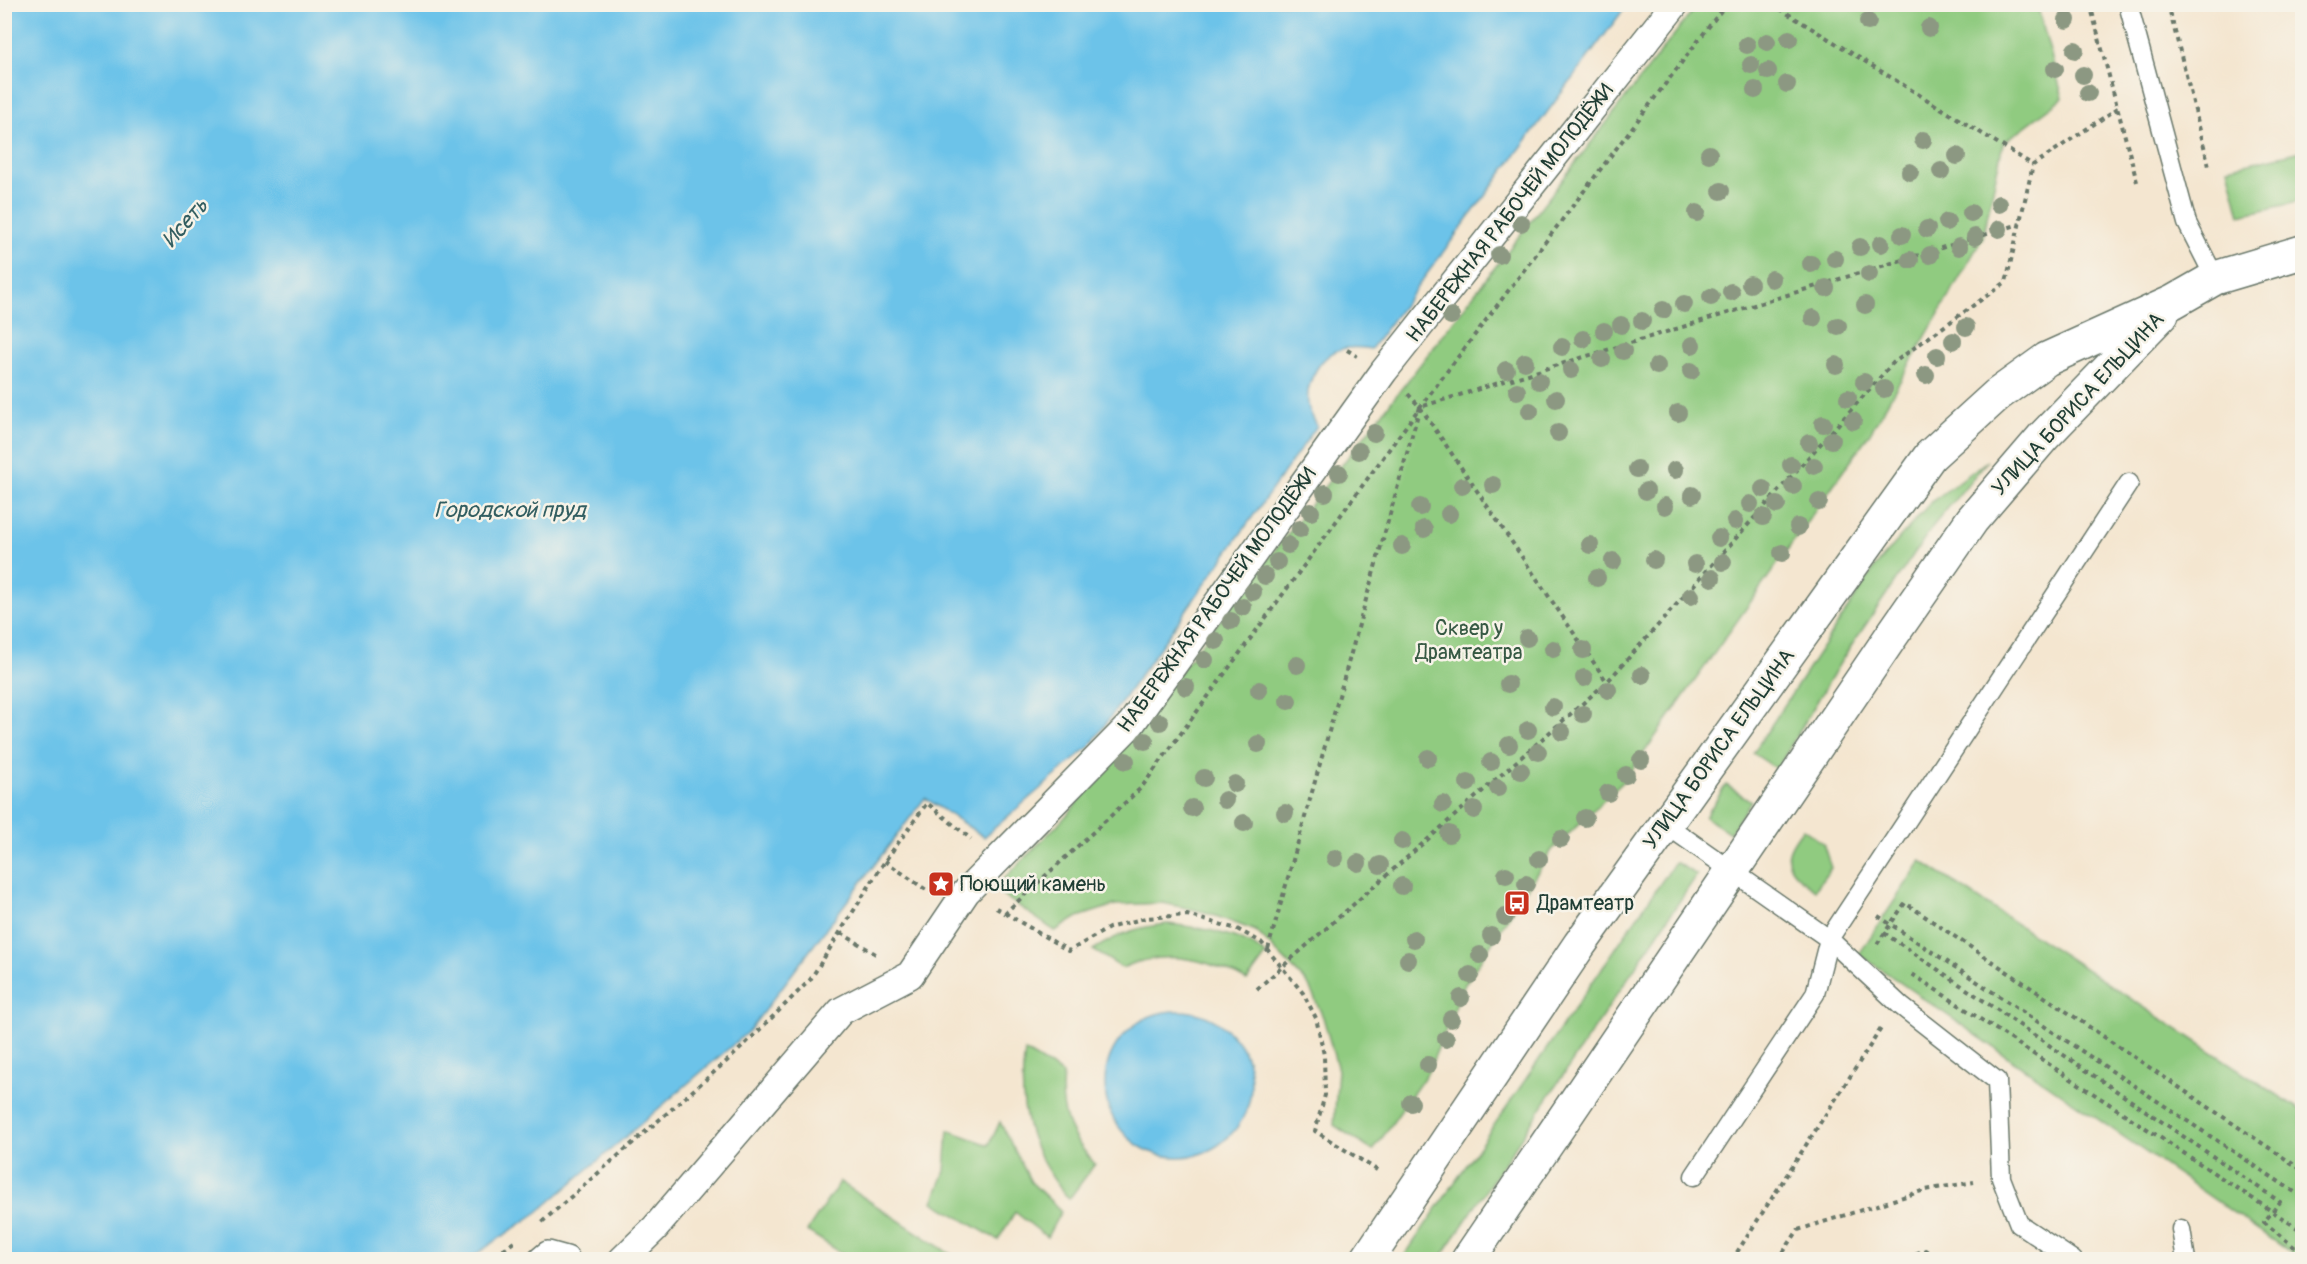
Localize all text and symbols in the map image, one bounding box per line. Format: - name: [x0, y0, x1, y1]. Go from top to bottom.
- street label: НАБЕРЕЖНАЯ РАБОЧЕЙ МОЛОДЁЖИ: [1400, 78, 1620, 348]
- water label: Исеть: [156, 192, 215, 253]
- street label: УЛИЦА БОРИСА ЕЛЬЦИНА: [1986, 306, 2170, 502]
- street label: НАБЕРЕЖНАЯ РАБОЧЕЙ МОЛОДЁЖИ: [1111, 462, 1323, 738]
- water label: Городской пруд: [434, 496, 588, 524]
- park label: Сквер у Драмтеатра: [1415, 615, 1522, 666]
- street label: УЛИЦА БОРИСА ЕЛЬЦИНА: [1637, 643, 1801, 855]
- place icon: Поющий камень: [926, 869, 956, 899]
- place label: Поющий камень: [960, 871, 1106, 898]
- bus stop icon: Драмтеатр: [1502, 888, 1532, 918]
- place label: Драмтеатр: [1536, 890, 1634, 917]

